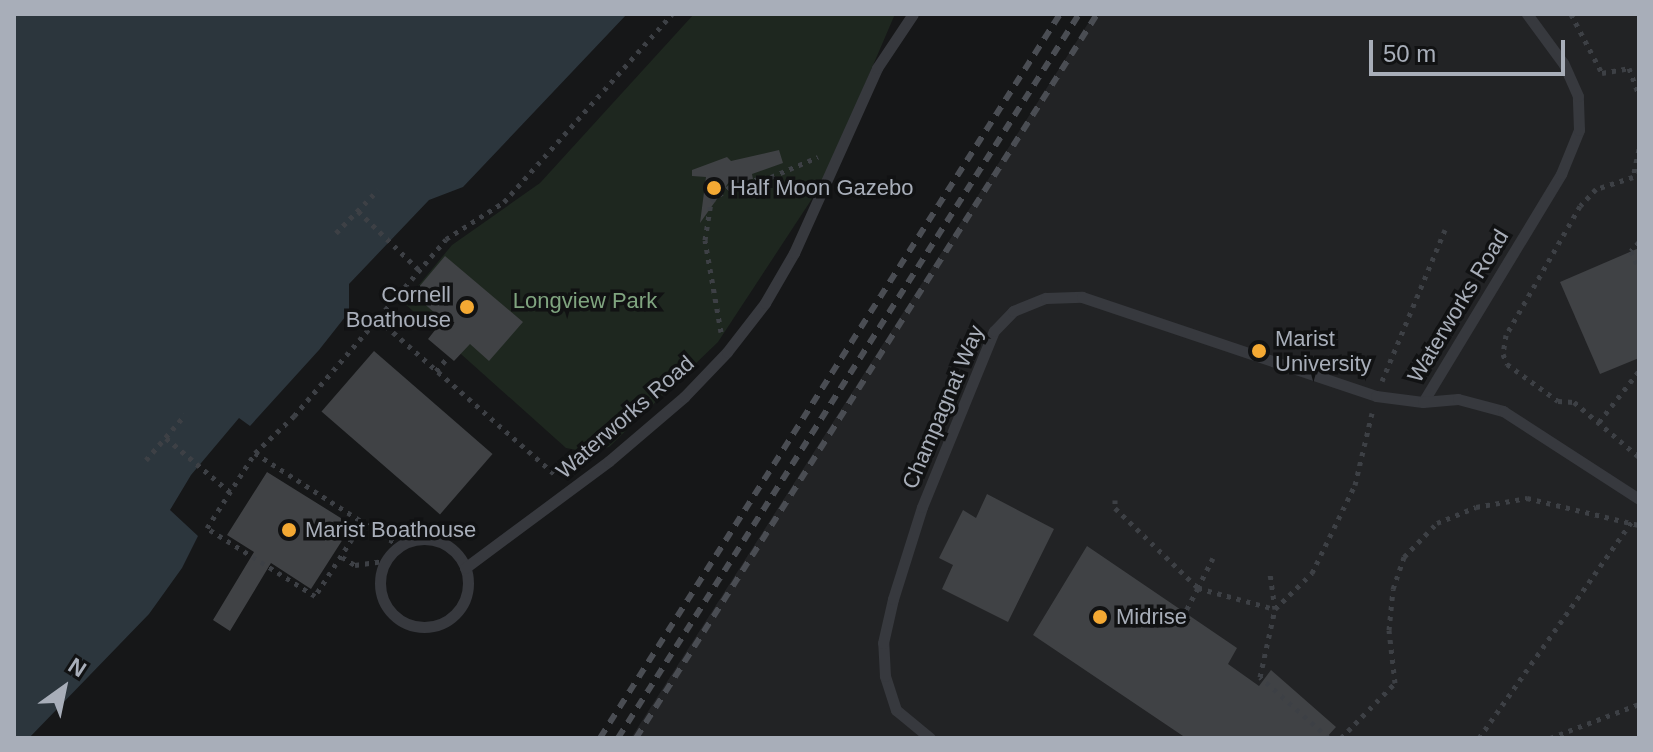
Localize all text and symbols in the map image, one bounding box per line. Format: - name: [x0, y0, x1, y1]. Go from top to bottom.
- scale bar: [1373, 24, 1569, 74]
- text: 50 m: [1383, 40, 1436, 67]
- place label: Half Moon Gazebo: [730, 175, 913, 201]
- marker: Half Moon Gazebo: [705, 179, 723, 197]
- street label: Waterworks Road: [1402, 225, 1514, 387]
- place label: Cornell Boathouse: [346, 281, 451, 332]
- park label: Longview Park: [513, 288, 657, 314]
- marker: Cornell Boathouse: [458, 298, 476, 316]
- street label: Champagnat Way: [897, 321, 989, 493]
- place label: Marist University: [1275, 325, 1372, 376]
- marker: Marist University: [1250, 342, 1268, 360]
- street label: Waterworks Road: [551, 350, 699, 484]
- place label: Marist Boathouse: [305, 517, 476, 543]
- marker: Marist Boathouse: [280, 521, 298, 539]
- place label: Midrise: [1116, 604, 1187, 630]
- marker: Midrise: [1091, 608, 1109, 626]
- north arrow: [24, 648, 104, 728]
- text: N: [64, 653, 91, 682]

